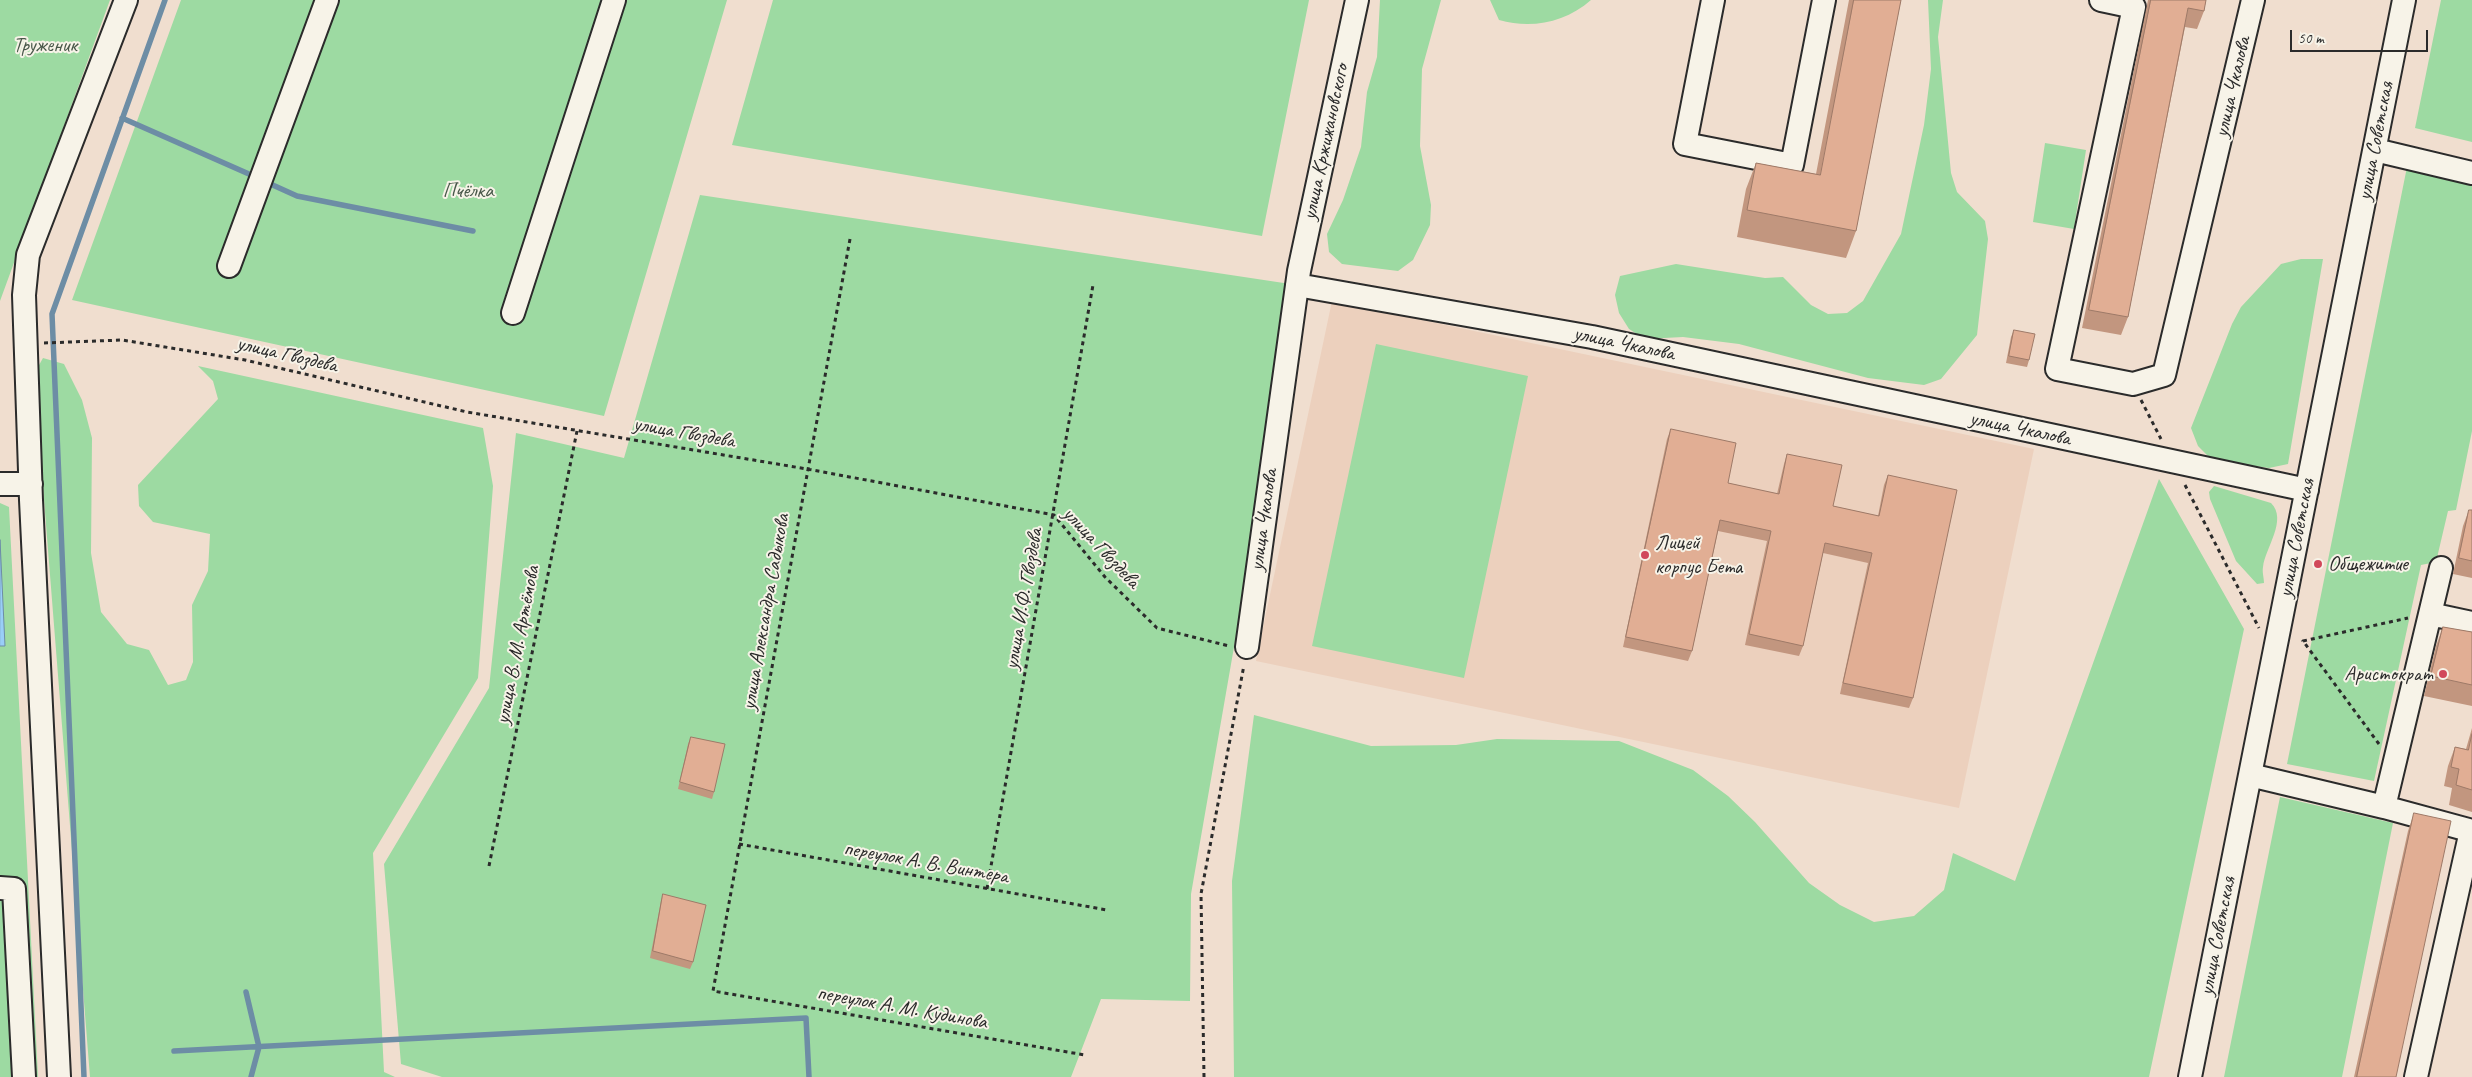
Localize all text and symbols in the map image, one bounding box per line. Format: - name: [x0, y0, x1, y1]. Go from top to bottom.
- scale bar: [2292, 20, 2430, 52]
- text: 50 m: [2298, 29, 2324, 48]
- park label: Труженик: [13, 32, 77, 58]
- street label: улица Чкалова: [2209, 34, 2257, 140]
- street label: улица Кржижановского: [1297, 62, 1355, 222]
- street label: улица Советская: [2352, 80, 2400, 202]
- park label: Пчёлка: [443, 178, 493, 204]
- street label: улица Чкалова: [1571, 321, 1677, 367]
- street label: улица Гвоздева: [234, 331, 340, 379]
- street label: улица Чкалова: [1967, 406, 2073, 452]
- street label: улица Гвоздева: [631, 412, 737, 454]
- street label: улица Чкалова: [1244, 468, 1284, 572]
- street label: улица Советская: [2273, 477, 2321, 599]
- street label: улица Гвоздева: [1057, 502, 1145, 594]
- street label: улица Александра Садыкова: [736, 512, 796, 712]
- street label: улица И.Ф. Гвоздева: [999, 526, 1049, 672]
- place label: Лицей корпус Бета: [1655, 530, 1742, 580]
- marker: Лицей корпус Бета: [1639, 549, 1651, 561]
- place label: Общежитие: [2328, 551, 2408, 577]
- marker: Общежитие: [2312, 558, 2324, 570]
- street label: улица В. М. Артёмова: [490, 564, 546, 726]
- place label: Аристократ: [2344, 661, 2433, 687]
- marker: Аристократ: [2437, 668, 2449, 680]
- street label: переулок А. В. Винтера: [842, 836, 1010, 890]
- street label: улица Советская: [2194, 875, 2242, 997]
- street label: переулок А. М. Кудинова: [815, 981, 989, 1035]

